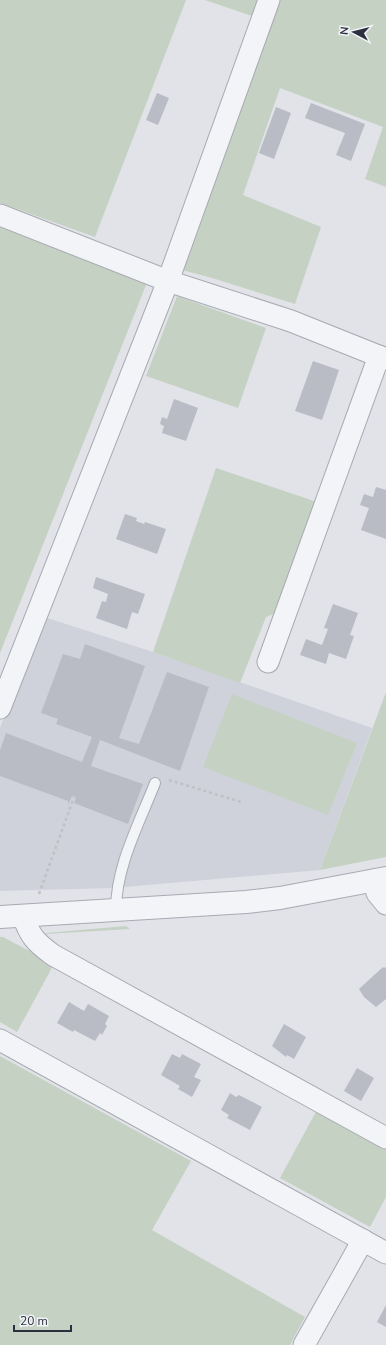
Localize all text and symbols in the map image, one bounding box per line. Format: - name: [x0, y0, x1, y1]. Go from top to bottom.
- north arrow: [334, 12, 374, 52]
- text: N: [337, 26, 353, 36]
- scale bar: [14, 1307, 71, 1333]
- text: 20 m: [20, 1313, 48, 1329]

